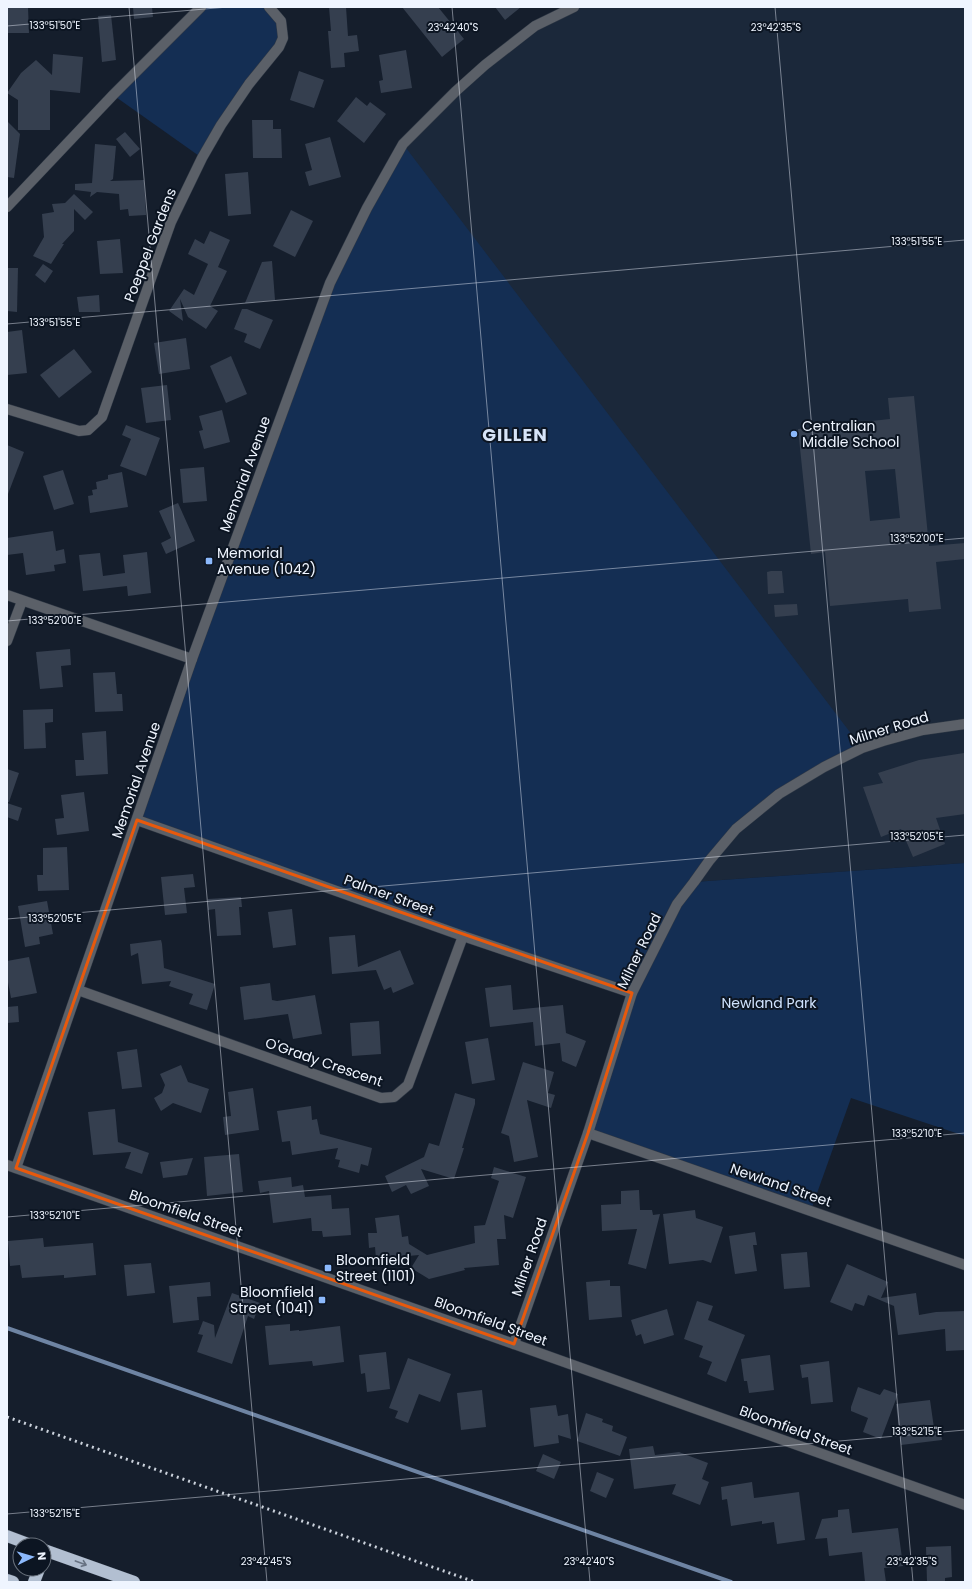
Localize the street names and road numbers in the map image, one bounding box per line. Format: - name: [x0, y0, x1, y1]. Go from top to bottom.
- street label: Poeppel Gardens: [119, 185, 181, 305]
- street label: Memorial Avenue: [215, 413, 275, 535]
- street label: Milner Road: [847, 706, 931, 750]
- street label: Memorial Avenue: [107, 719, 165, 841]
- street label: Palmer Street: [341, 870, 437, 920]
- street label: Milner Road: [612, 910, 666, 992]
- street label: O'Grady Crescent: [263, 1032, 385, 1092]
- street label: Newland Street: [728, 1158, 834, 1212]
- street label: Bloomfield Street: [127, 1184, 245, 1242]
- street label: Milner Road: [506, 1215, 552, 1299]
- street label: Bloomfield Street: [432, 1291, 550, 1351]
- street label: Bloomfield Street: [737, 1400, 855, 1460]

